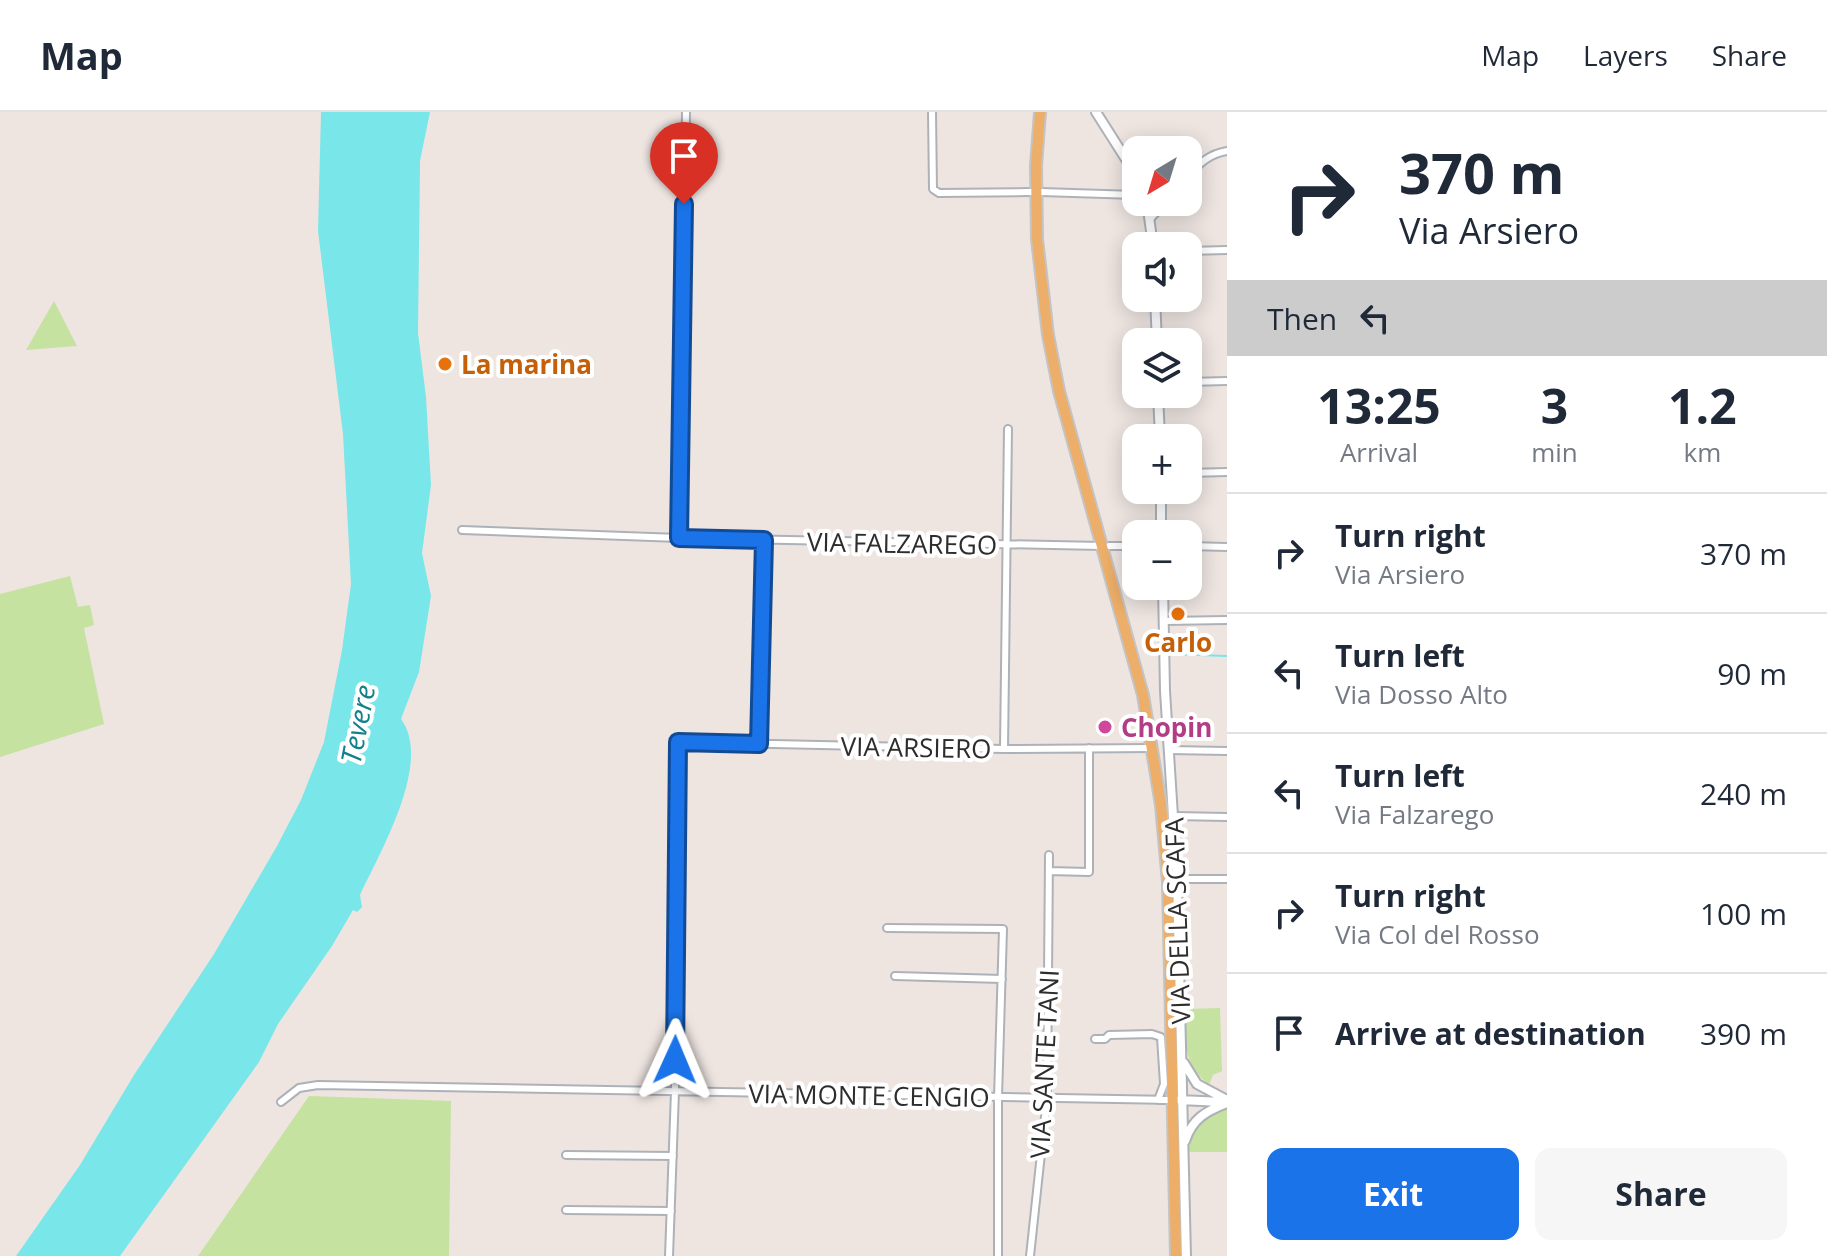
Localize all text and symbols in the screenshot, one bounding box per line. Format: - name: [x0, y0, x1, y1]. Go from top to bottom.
- text: Map: [40, 29, 123, 81]
- text: Map: [1481, 36, 1539, 74]
- text: Layers: [1583, 36, 1668, 74]
- text: Share: [1712, 36, 1787, 74]
- pin: [650, 122, 718, 204]
- icon: arrive: [662, 134, 706, 178]
- text: 370 m: [1399, 134, 1565, 210]
- north arrow: [1122, 136, 1202, 216]
- map controls: [1122, 136, 1202, 600]
- icon: right: [1267, 144, 1371, 248]
- text: Via Arsiero: [1399, 206, 1579, 255]
- button: sound: [1122, 232, 1202, 312]
- icon: left: [1353, 296, 1397, 340]
- text: Then: [1267, 298, 1337, 339]
- button: layers: [1122, 328, 1202, 408]
- place label: La marina: [461, 346, 592, 382]
- marker: La marina: [436, 355, 454, 373]
- text: 13:25: [1317, 373, 1441, 438]
- text: 3: [1541, 373, 1568, 438]
- text: 1.2: [1668, 373, 1737, 438]
- button: +: [1122, 424, 1202, 504]
- text: Arrival: [1340, 434, 1418, 470]
- text: min: [1531, 434, 1578, 470]
- text: km: [1683, 434, 1721, 470]
- text: Turn right: [1335, 515, 1486, 556]
- button: −: [1122, 520, 1202, 600]
- street label: VIA FALZAREGO: [807, 523, 997, 563]
- icon: right: [1267, 531, 1311, 575]
- text: 370 m: [1700, 533, 1787, 574]
- text: Via Arsiero: [1335, 556, 1465, 592]
- marker: Carlo: [1169, 605, 1187, 623]
- place label: Carlo: [1144, 624, 1212, 660]
- text: Turn left: [1335, 635, 1465, 676]
- icon: left: [1267, 651, 1311, 695]
- text: 90 m: [1717, 653, 1787, 694]
- text: Via Dosso Alto: [1335, 676, 1508, 712]
- water label: Tevere: [331, 681, 383, 767]
- place label: Chopin: [1121, 709, 1212, 745]
- marker: Chopin: [1096, 718, 1114, 736]
- street label: VIA ARSIERO: [840, 728, 992, 766]
- text: Turn left: [1335, 755, 1465, 796]
- icon: left: [1267, 771, 1311, 815]
- text: 240 m: [1700, 773, 1787, 814]
- text: Via Falzarego: [1335, 796, 1494, 832]
- street label: VIA DELLA SCAFA: [1155, 817, 1199, 1025]
- text: Turn right: [1335, 875, 1486, 916]
- icon: right: [1267, 891, 1311, 935]
- text: 100 m: [1700, 893, 1787, 934]
- text: Via Col del Rosso: [1335, 916, 1540, 952]
- street label: VIA SANTE TANI: [1021, 969, 1067, 1159]
- icon: arrive: [1267, 1011, 1311, 1055]
- text: Arrive at destination: [1335, 1013, 1646, 1054]
- text: 390 m: [1700, 1013, 1787, 1054]
- position arrow: [633, 1018, 717, 1102]
- street label: VIA MONTE CENGIO: [748, 1075, 990, 1115]
- button: Exit: [1267, 1148, 1519, 1240]
- button: Share: [1535, 1148, 1787, 1240]

